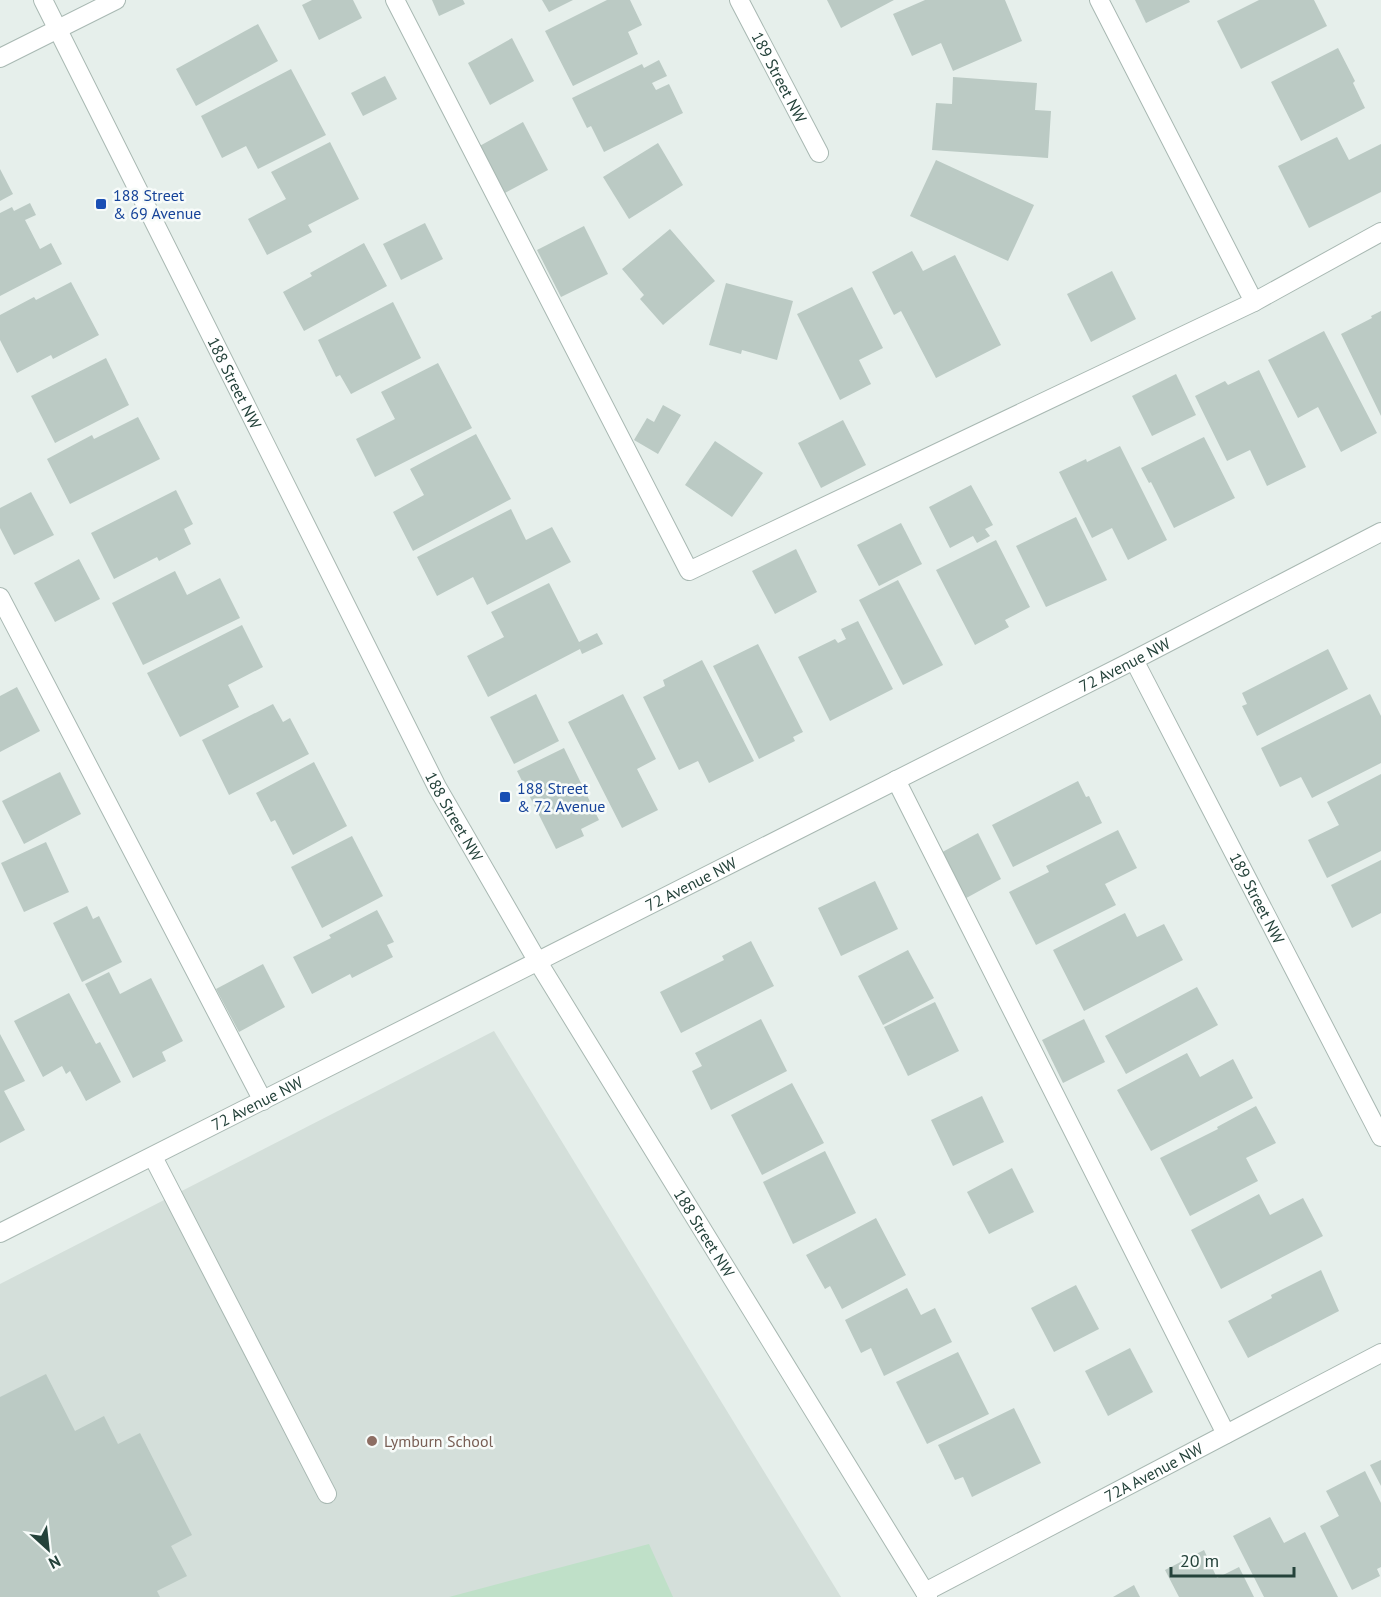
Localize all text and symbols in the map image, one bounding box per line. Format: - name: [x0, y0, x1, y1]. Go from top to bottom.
- street label: 189 Street NW: [747, 28, 812, 127]
- place label: 188 Street & 69 Avenue: [113, 185, 201, 223]
- marker: 188 Street & 69 Avenue: [94, 197, 108, 211]
- street label: 188 Street NW: [203, 334, 266, 432]
- street label: 72 Avenue NW: [1076, 633, 1174, 696]
- street label: 188 Street NW: [421, 768, 488, 865]
- place label: 188 Street & 72 Avenue: [517, 778, 605, 816]
- marker: 188 Street & 72 Avenue: [498, 790, 512, 804]
- street label: 189 Street NW: [1225, 849, 1289, 948]
- street label: 72 Avenue NW: [642, 852, 740, 915]
- street label: 72 Avenue NW: [208, 1071, 307, 1134]
- street label: 188 Street NW: [670, 1185, 739, 1281]
- place label: Lymburn School: [384, 1431, 493, 1451]
- marker: Lymburn School: [365, 1434, 379, 1448]
- street label: 72A Avenue NW: [1101, 1438, 1207, 1506]
- north arrow: [18, 1519, 78, 1579]
- scale bar: [1171, 1540, 1294, 1578]
- text: 20 m: [1180, 1549, 1219, 1572]
- text: N: [46, 1551, 64, 1574]

